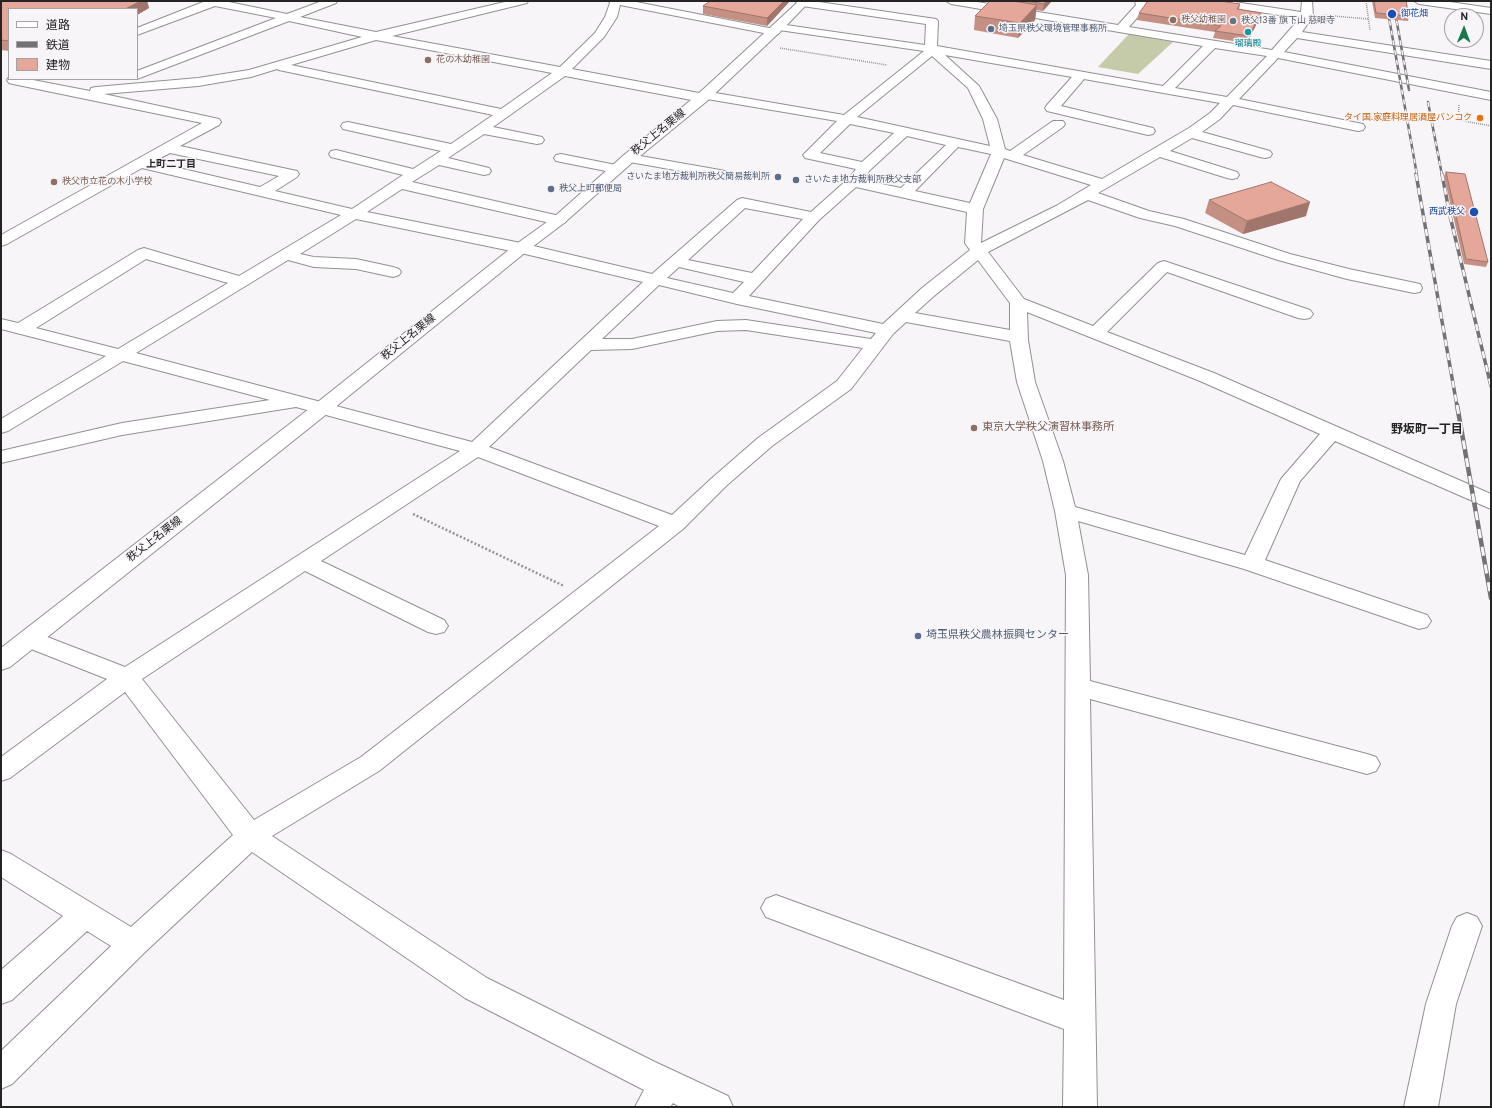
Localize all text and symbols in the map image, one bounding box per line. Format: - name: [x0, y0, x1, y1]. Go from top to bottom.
- legend: [8, 8, 138, 80]
- marker: 御花畑: [1386, 8, 1398, 20]
- north arrow: [1444, 8, 1484, 48]
- place label: 御花畑: [1401, 9, 1428, 19]
- text: N: [1460, 10, 1468, 24]
- marker: 秩父幼稚園: [1168, 15, 1178, 25]
- place label: 秩父幼稚園: [1181, 15, 1226, 25]
- marker: 秩父13番 旗下山 慈眼寺: [1228, 16, 1238, 26]
- place label: 秩父13番 旗下山 慈眼寺: [1241, 16, 1335, 26]
- text: 道路: [46, 18, 70, 34]
- marker: 埼玉県秩父環境管理事務所: [986, 24, 996, 34]
- place label: 埼玉県秩父環境管理事務所: [999, 24, 1107, 34]
- marker: 瑠璃殿: [1243, 27, 1253, 37]
- text: 鉄道: [46, 38, 70, 54]
- place label: 瑠璃殿: [1235, 39, 1261, 49]
- marker: 花の木幼稚園: [423, 55, 433, 65]
- place label: 花の木幼稚園: [436, 55, 490, 65]
- text: 建物: [46, 58, 70, 74]
- street label: 秩父上名栗線: [629, 107, 689, 159]
- place label: タイ国.家庭料理居酒屋バンコク: [1344, 113, 1472, 123]
- marker: タイ国.家庭料理居酒屋バンコク: [1475, 113, 1485, 123]
- district label: 上町二丁目: [146, 159, 196, 171]
- place label: さいたま地方裁判所秩父簡易裁判所: [626, 172, 770, 182]
- marker: さいたま地方裁判所秩父簡易裁判所: [773, 172, 783, 182]
- marker: さいたま地方裁判所秩父支部: [791, 175, 801, 185]
- place label: さいたま地方裁判所秩父支部: [804, 175, 921, 185]
- marker: 秩父市立花の木小学校: [49, 177, 59, 187]
- place label: 秩父市立花の木小学校: [62, 177, 152, 187]
- marker: 秩父上町郵便局: [546, 184, 556, 194]
- place label: 秩父上町郵便局: [559, 184, 622, 194]
- marker: 西武秩父: [1468, 206, 1480, 218]
- place label: 西武秩父: [1429, 207, 1465, 217]
- street label: 秩父上名栗線: [379, 312, 439, 364]
- place label: 東京大学秩父演習林事務所: [982, 421, 1114, 435]
- marker: 東京大学秩父演習林事務所: [969, 423, 979, 433]
- district label: 野坂町一丁目: [1391, 424, 1463, 438]
- street label: 秩父上名栗線: [125, 514, 185, 566]
- place label: 埼玉県秩父農林振興センター: [926, 629, 1069, 643]
- marker: 埼玉県秩父農林振興センター: [913, 631, 923, 641]

